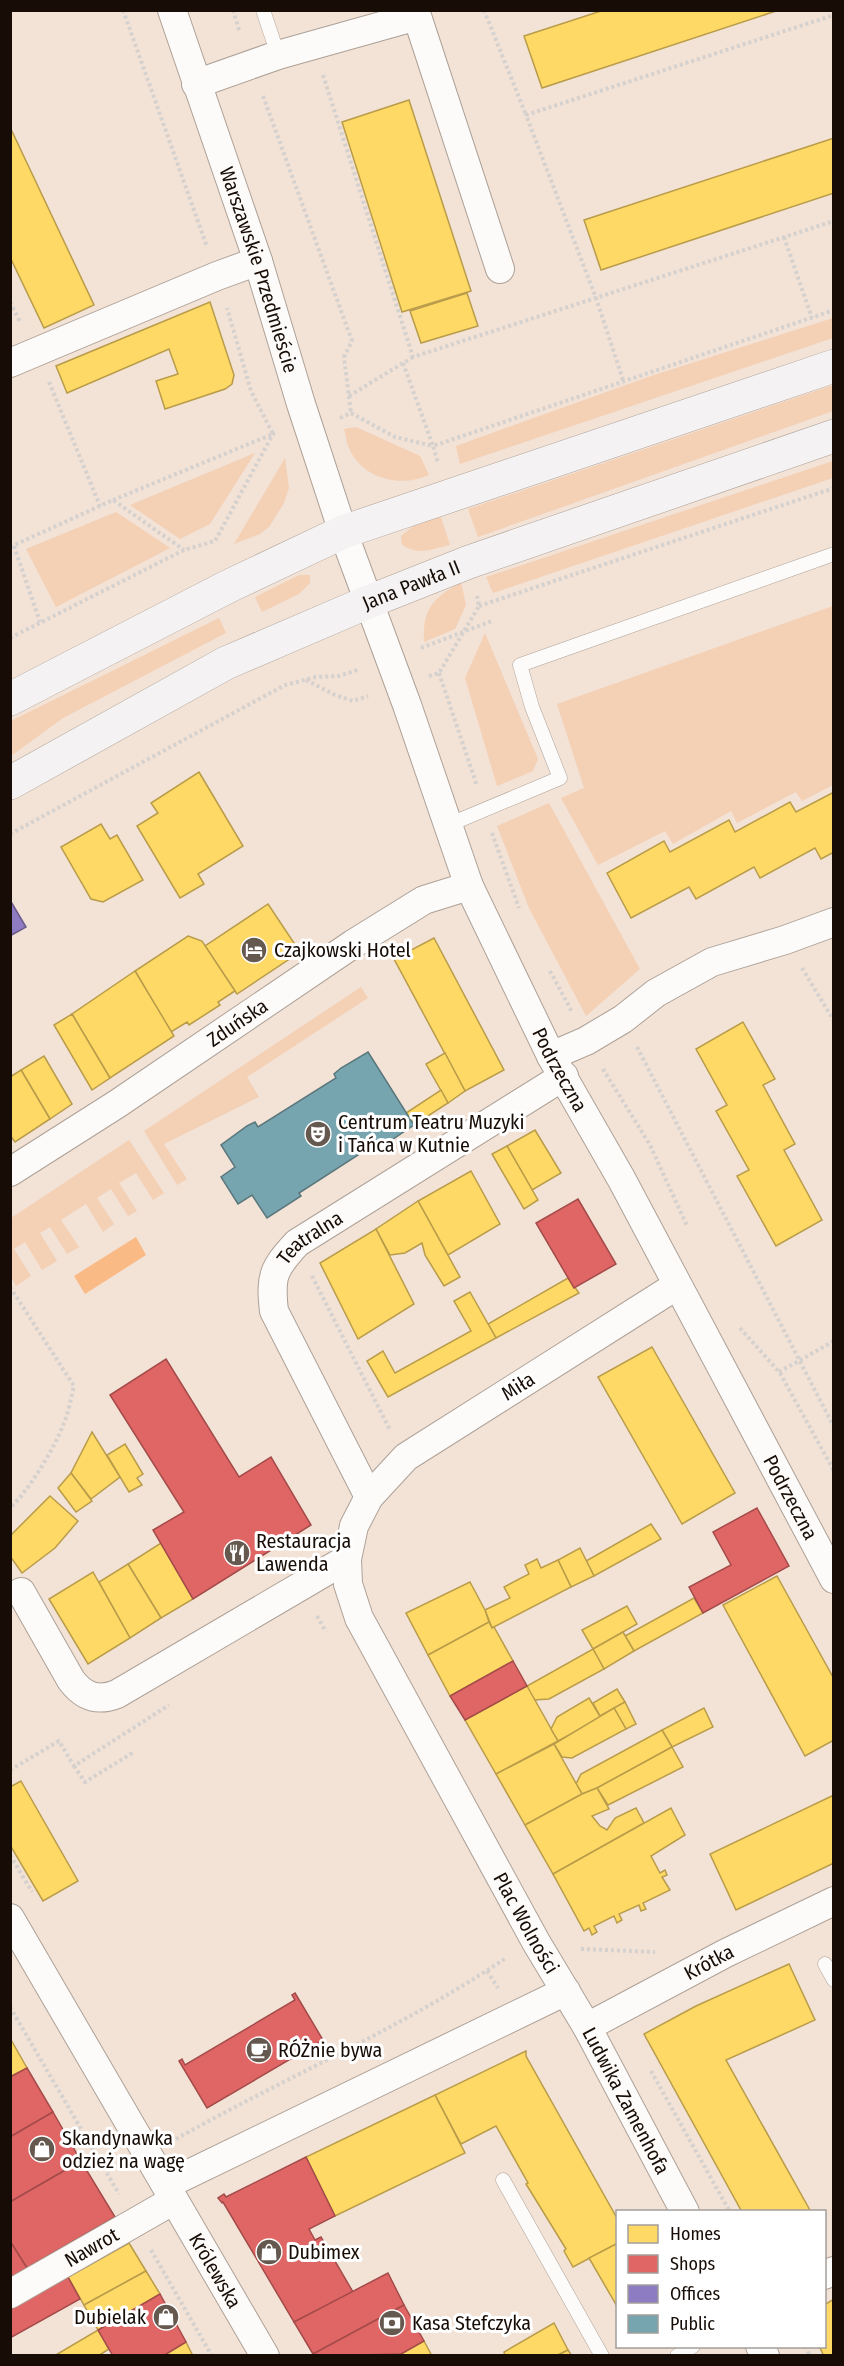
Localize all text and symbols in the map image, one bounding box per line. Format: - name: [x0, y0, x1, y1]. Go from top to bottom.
- street label: Warszawskie Przedmieście: [215, 164, 303, 376]
- street label: Jana Pawła II: [358, 555, 464, 615]
- hotel icon: Czajkowski Hotel: [239, 935, 269, 965]
- place label: Czajkowski Hotel: [274, 938, 411, 962]
- street label: Zduńska: [202, 993, 272, 1052]
- street label: Podrzeczna: [527, 1024, 592, 1116]
- place label: Centrum Teatru Muzyki i Tańca w Kutnie: [338, 1110, 524, 1157]
- theatre icon: Centrum Teatru Muzyki i Tańca w Kutnie: [303, 1119, 333, 1149]
- street label: Teatralna: [272, 1206, 347, 1269]
- street label: Miła: [497, 1367, 539, 1405]
- street label: Podrzeczna: [758, 1451, 823, 1544]
- place label: Restauracja Lawenda: [256, 1529, 351, 1576]
- restaurant icon: Restauracja Lawenda: [222, 1538, 252, 1568]
- street label: Plac Wolności: [488, 1868, 564, 1978]
- street label: Krótka: [680, 1939, 738, 1985]
- street label: Ludwika Zamenhofa: [577, 2023, 675, 2178]
- cafe icon: RÓŻnie bywa: [244, 2035, 274, 2065]
- place label: RÓŻnie bywa: [278, 2038, 382, 2062]
- place label: Skandynawka odzież na wagę: [62, 2126, 185, 2173]
- shop icon: Skandynawka odzież na wagę: [27, 2134, 57, 2164]
- legend: [616, 2210, 826, 2348]
- street label: Nawrot: [60, 2222, 123, 2272]
- text: Homes: [670, 2223, 721, 2245]
- street label: Królewska: [184, 2229, 247, 2313]
- shop icon: Dubimex: [254, 2237, 284, 2267]
- place label: Dubimex: [288, 2240, 360, 2264]
- text: Shops: [670, 2253, 715, 2275]
- text: Offices: [670, 2283, 720, 2305]
- shop icon: Dubielak: [151, 2302, 181, 2332]
- place label: Dubielak: [74, 2305, 147, 2329]
- bank icon: Kasa Stefczyka: [377, 2308, 407, 2338]
- place label: Kasa Stefczyka: [412, 2311, 531, 2335]
- text: Public: [670, 2313, 715, 2335]

